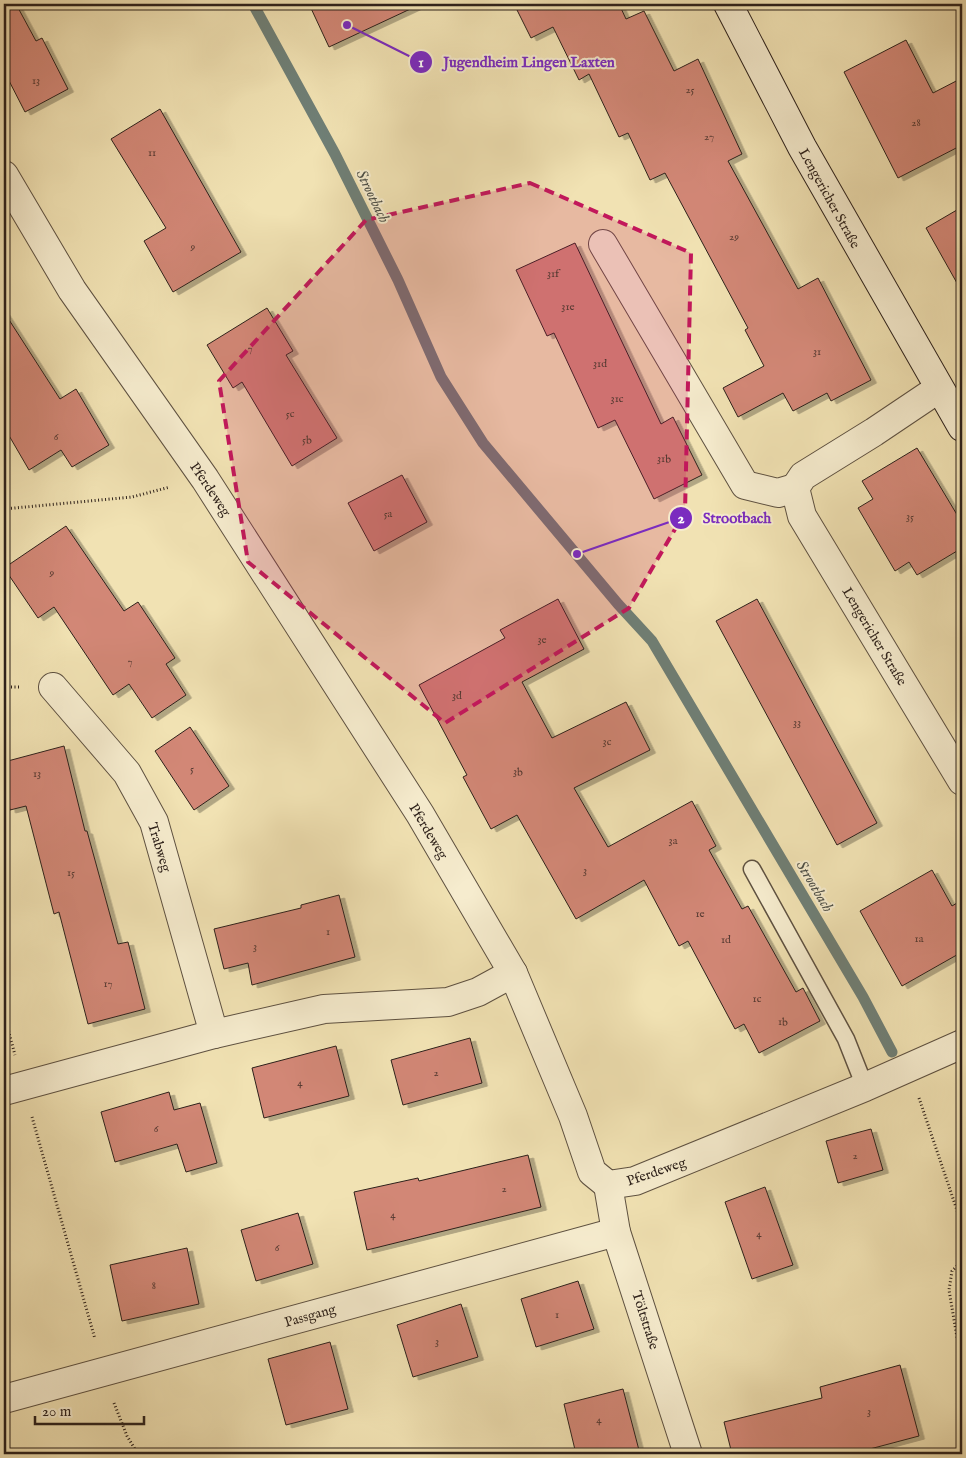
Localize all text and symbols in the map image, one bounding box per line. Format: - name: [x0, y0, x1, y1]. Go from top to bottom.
- callout: Jugendheim Lingen Laxten: [408, 47, 625, 77]
- text: 1: [418, 53, 424, 72]
- text: Jugendheim Lingen Laxten: [441, 53, 615, 72]
- house number: 13: [32, 74, 40, 88]
- house number: 25: [685, 83, 695, 97]
- house number: 28: [911, 116, 921, 130]
- house number: 27: [704, 130, 714, 144]
- street label: Lengericher Straße: [794, 145, 864, 252]
- house number: 11: [148, 146, 156, 160]
- water label: Strootbach: [352, 167, 394, 227]
- house number: 29: [729, 230, 739, 244]
- house number: 9: [190, 240, 196, 254]
- house number: 31f: [547, 267, 561, 281]
- house number: 31e: [561, 300, 575, 314]
- house number: 7: [247, 342, 253, 356]
- house number: 31: [813, 345, 821, 359]
- house number: 31d: [593, 357, 607, 371]
- house number: 31c: [611, 392, 624, 406]
- house number: 5c: [286, 407, 295, 421]
- house number: 6: [54, 430, 59, 444]
- house number: 5b: [302, 433, 312, 447]
- house number: 31b: [657, 452, 671, 466]
- street label: Pferdeweg: [185, 459, 235, 521]
- callout: Strootbach: [668, 503, 782, 533]
- house number: 5a: [384, 507, 393, 521]
- text: 2: [677, 509, 685, 528]
- text: Strootbach: [703, 509, 772, 528]
- house number: 35: [906, 510, 914, 524]
- house number: 9: [49, 566, 55, 580]
- street label: Lengericher Straße: [838, 584, 911, 689]
- house number: 3e: [537, 633, 547, 647]
- house number: 7: [127, 655, 133, 669]
- house number: 3d: [452, 689, 462, 703]
- house number: 33: [793, 716, 801, 730]
- house number: 3c: [603, 735, 612, 749]
- house number: 5: [190, 762, 194, 776]
- house number: 3b: [513, 765, 523, 779]
- house number: 13: [33, 767, 41, 781]
- street label: Pferdeweg: [405, 800, 452, 863]
- street label: Trabweg: [143, 820, 175, 875]
- house number: 3a: [669, 834, 678, 848]
- water label: Strootbach: [792, 857, 838, 916]
- house number: 3: [583, 864, 587, 878]
- house number: 15: [67, 866, 75, 880]
- house number: 1e: [695, 907, 705, 921]
- house number: 1: [326, 925, 330, 939]
- house number: 1a: [915, 932, 924, 946]
- house number: 1d: [721, 933, 731, 947]
- house number: 3: [253, 940, 257, 954]
- house number: 17: [103, 977, 113, 991]
- house number: 1c: [753, 992, 762, 1006]
- house number: 1b: [778, 1015, 788, 1029]
- house number: 2: [433, 1066, 439, 1080]
- house number: 4: [297, 1076, 303, 1090]
- house number: 6: [154, 1122, 159, 1136]
- house number: 2: [852, 1149, 858, 1163]
- street label: Pferdeweg: [624, 1153, 689, 1191]
- house number: 2: [501, 1182, 507, 1196]
- house number: 4: [390, 1208, 396, 1222]
- house number: 4: [756, 1227, 762, 1241]
- house number: 6: [275, 1241, 280, 1255]
- house number: 8: [152, 1279, 156, 1293]
- street label: Töltstraße: [627, 1289, 663, 1352]
- street label: Passgang: [283, 1300, 338, 1332]
- house number: 1: [555, 1308, 559, 1322]
- house number: 3: [435, 1335, 439, 1349]
- scale bar: [35, 1393, 144, 1425]
- text: 20 m: [42, 1402, 72, 1421]
- house number: 3: [867, 1405, 871, 1419]
- house number: 4: [596, 1413, 602, 1427]

